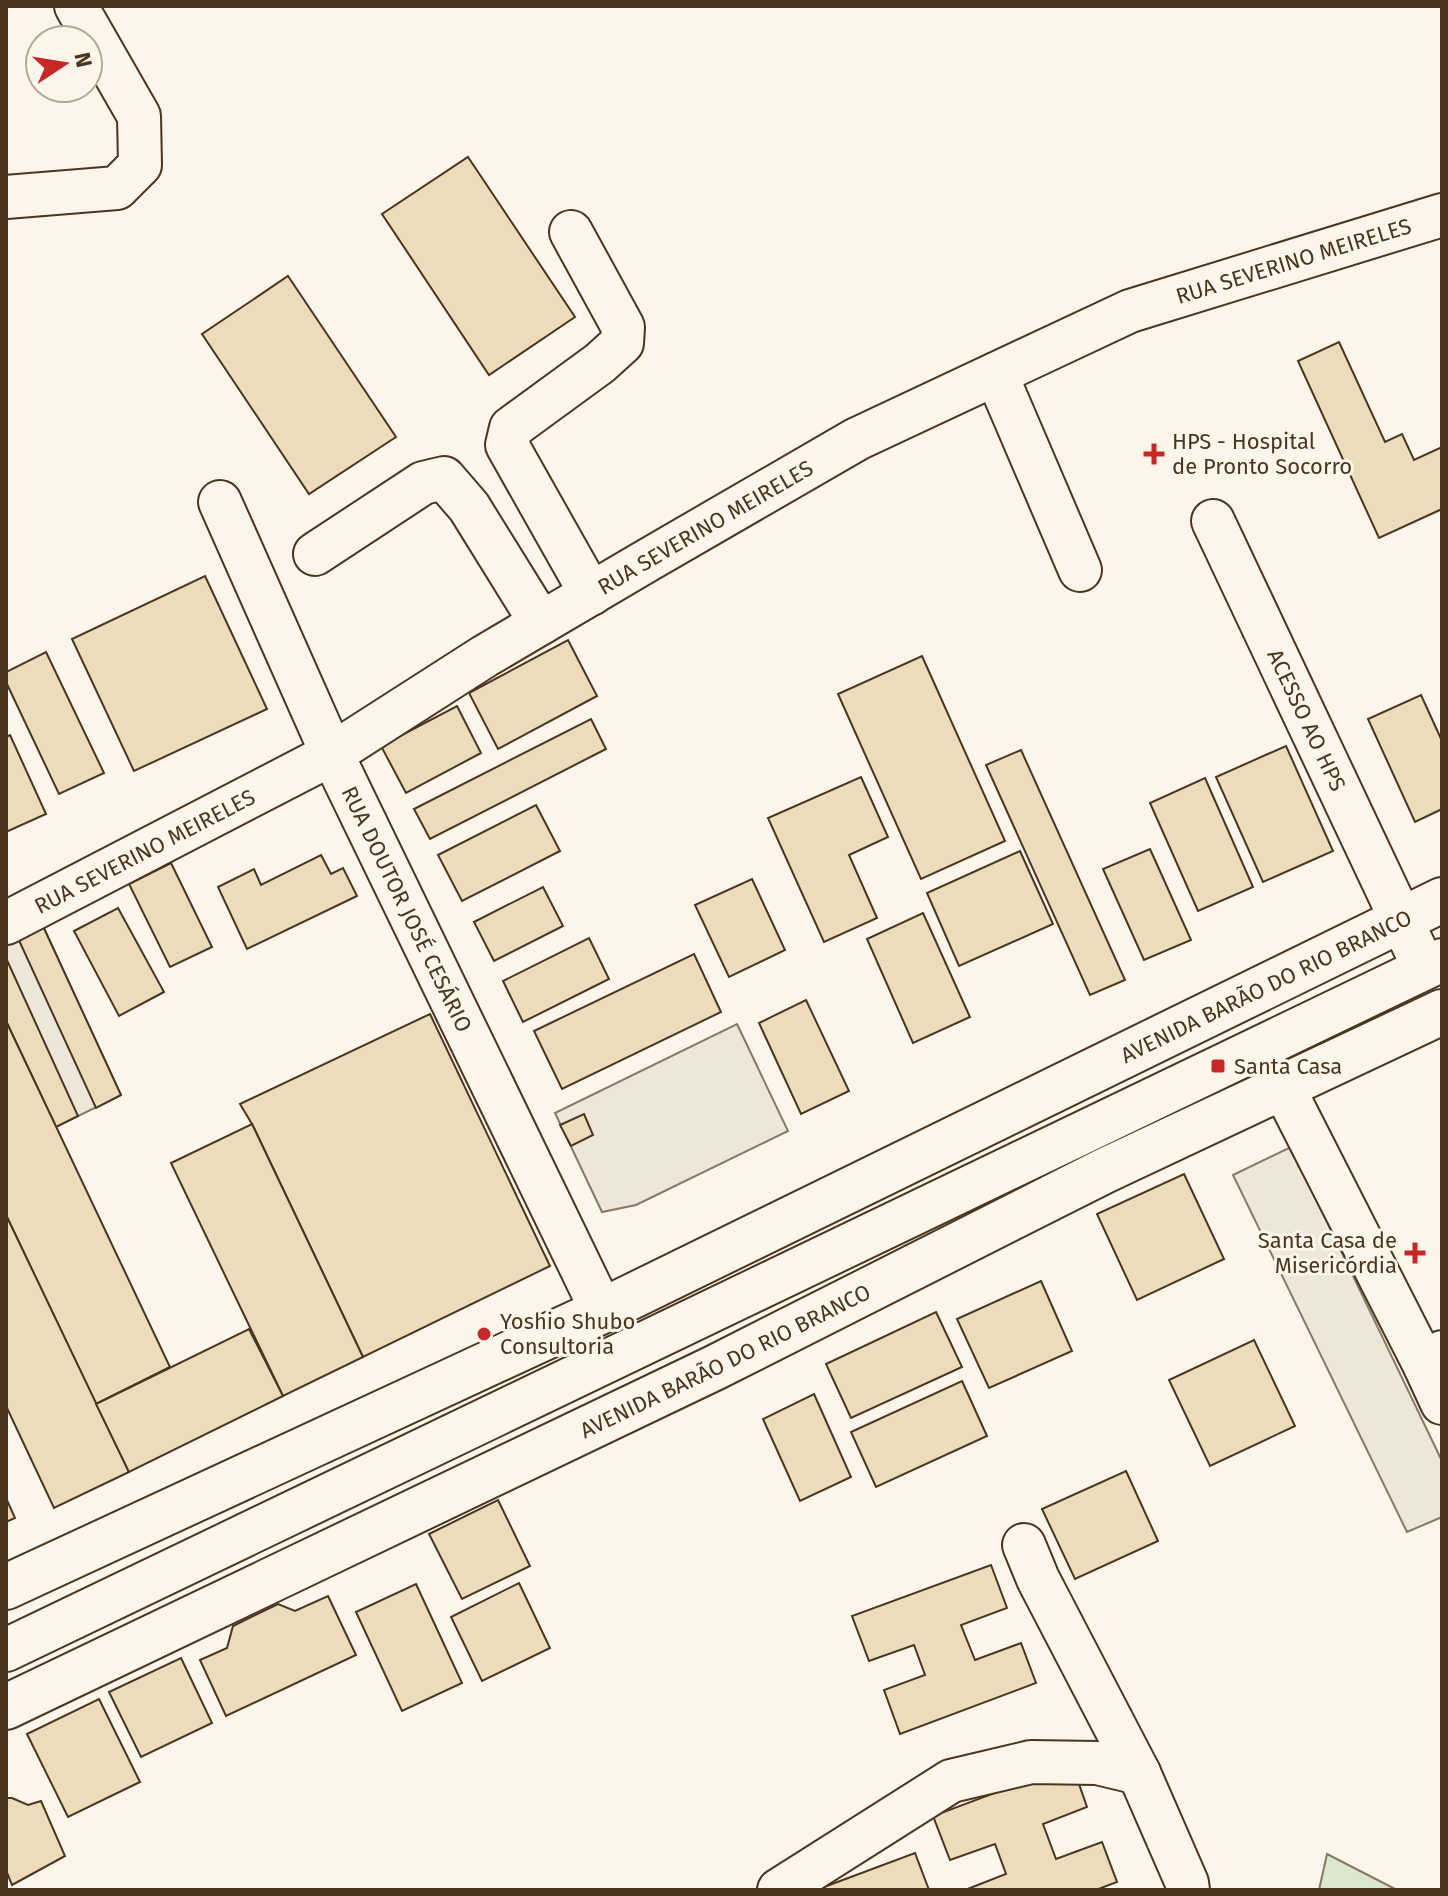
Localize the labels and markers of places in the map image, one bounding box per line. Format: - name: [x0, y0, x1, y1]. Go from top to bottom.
- place label: HPS - Hospital de Pronto Socorro: [1172, 428, 1352, 480]
- marker: HPS - Hospital de Pronto Socorro: [1143, 443, 1165, 465]
- place label: Santa Casa: [1234, 1053, 1342, 1080]
- marker: Santa Casa: [1209, 1057, 1227, 1075]
- place label: Santa Casa de Misericórdia: [1258, 1227, 1397, 1279]
- marker: Santa Casa de Misericórdia: [1404, 1242, 1426, 1264]
- place label: Yoshio Shubo Consultoria: [500, 1308, 635, 1360]
- marker: Yoshio Shubo Consultoria: [475, 1325, 493, 1343]

